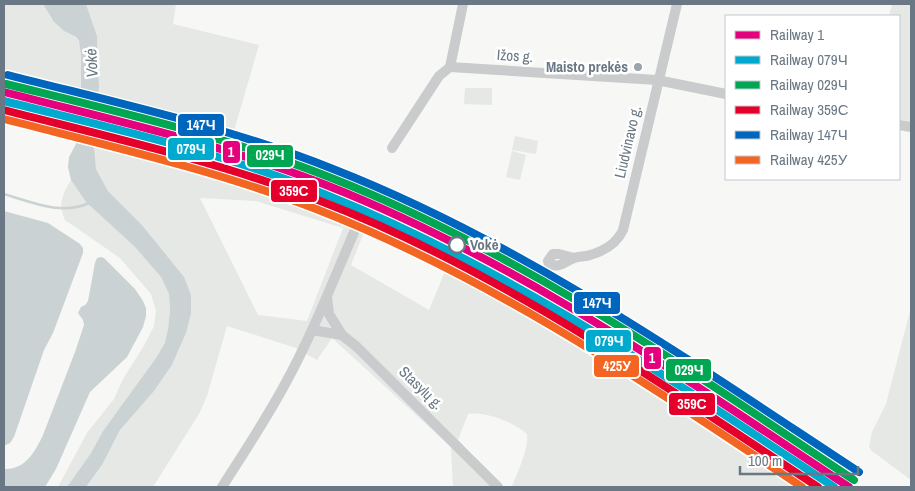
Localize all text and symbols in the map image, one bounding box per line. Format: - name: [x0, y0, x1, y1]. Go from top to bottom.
- legend: [725, 15, 900, 180]
- text: Railway 1: [770, 24, 824, 45]
- street label: Ižos g.: [496, 44, 534, 67]
- water label: Vokė: [79, 48, 103, 78]
- text: Railway 079Ч: [770, 49, 848, 70]
- place label: Maisto prekės: [546, 56, 628, 77]
- marker: Maisto prekės: [632, 61, 644, 73]
- text: Railway 029Ч: [770, 74, 848, 95]
- text: Railway 359С: [770, 99, 849, 120]
- street label: Liudvinavo g.: [609, 104, 646, 180]
- line badge: 147Ч: [177, 113, 225, 137]
- text: 147Ч: [187, 116, 216, 134]
- text: Railway 147Ч: [770, 124, 848, 145]
- line badge: 079Ч: [167, 137, 215, 161]
- text: 079Ч: [177, 140, 206, 158]
- line badge: 1: [222, 140, 241, 164]
- text: 1: [228, 143, 235, 161]
- line badge: 029Ч: [246, 144, 294, 168]
- text: 029Ч: [256, 146, 285, 164]
- text: Railway 425У: [770, 149, 848, 170]
- line badge: 359С: [270, 179, 318, 203]
- text: 359С: [279, 182, 309, 200]
- place label: Vokė: [470, 234, 499, 255]
- marker: Vokė: [448, 236, 466, 254]
- line badge: 147Ч: [573, 291, 621, 315]
- text: 147Ч: [583, 294, 612, 312]
- line badge: 079Ч: [585, 329, 632, 353]
- text: 079Ч: [595, 332, 624, 350]
- line badge: 1: [643, 346, 662, 370]
- text: 1: [649, 349, 656, 367]
- line badge: 425У: [593, 354, 640, 378]
- text: 425У: [603, 357, 631, 375]
- line badge: 029Ч: [665, 358, 712, 382]
- street label: Stasylų g.: [395, 361, 448, 414]
- text: 029Ч: [675, 361, 704, 379]
- line badge: 359С: [668, 392, 716, 416]
- text: 359С: [677, 395, 707, 413]
- scale bar: [740, 444, 858, 476]
- text: 100 m: [748, 450, 782, 471]

